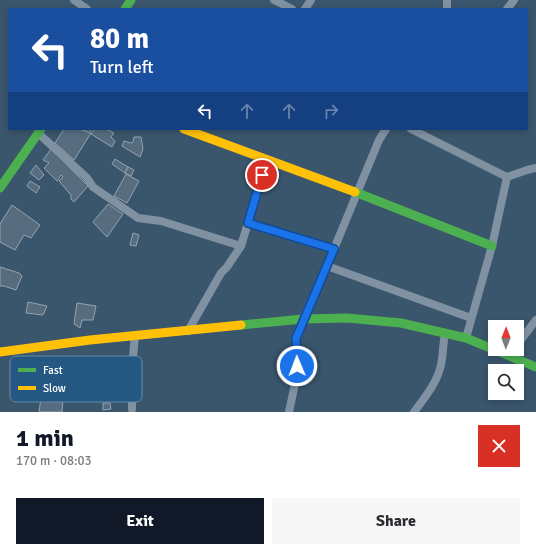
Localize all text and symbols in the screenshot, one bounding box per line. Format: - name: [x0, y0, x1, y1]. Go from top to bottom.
- text: 80 m: [90, 22, 149, 56]
- icon: left: [24, 24, 76, 76]
- text: Turn left: [90, 56, 153, 78]
- icon: left: [194, 100, 216, 122]
- icon: ahead: [236, 100, 258, 122]
- icon: ahead: [278, 100, 300, 122]
- icon: right: [320, 100, 342, 122]
- pin: [245, 158, 279, 192]
- icon: arrive: [251, 164, 273, 186]
- north arrow: [488, 320, 524, 356]
- map controls: [488, 320, 524, 400]
- position arrow: [276, 345, 318, 387]
- legend: [10, 356, 142, 402]
- text: Fast: [43, 364, 63, 377]
- button: search: [488, 364, 524, 400]
- text: Slow: [43, 382, 66, 395]
- text: 1 min: [16, 423, 74, 453]
- button: close: [478, 425, 520, 467]
- text: 170 m · 08:03: [16, 453, 92, 469]
- button: Exit: [16, 498, 264, 544]
- button: Share: [272, 498, 520, 544]

